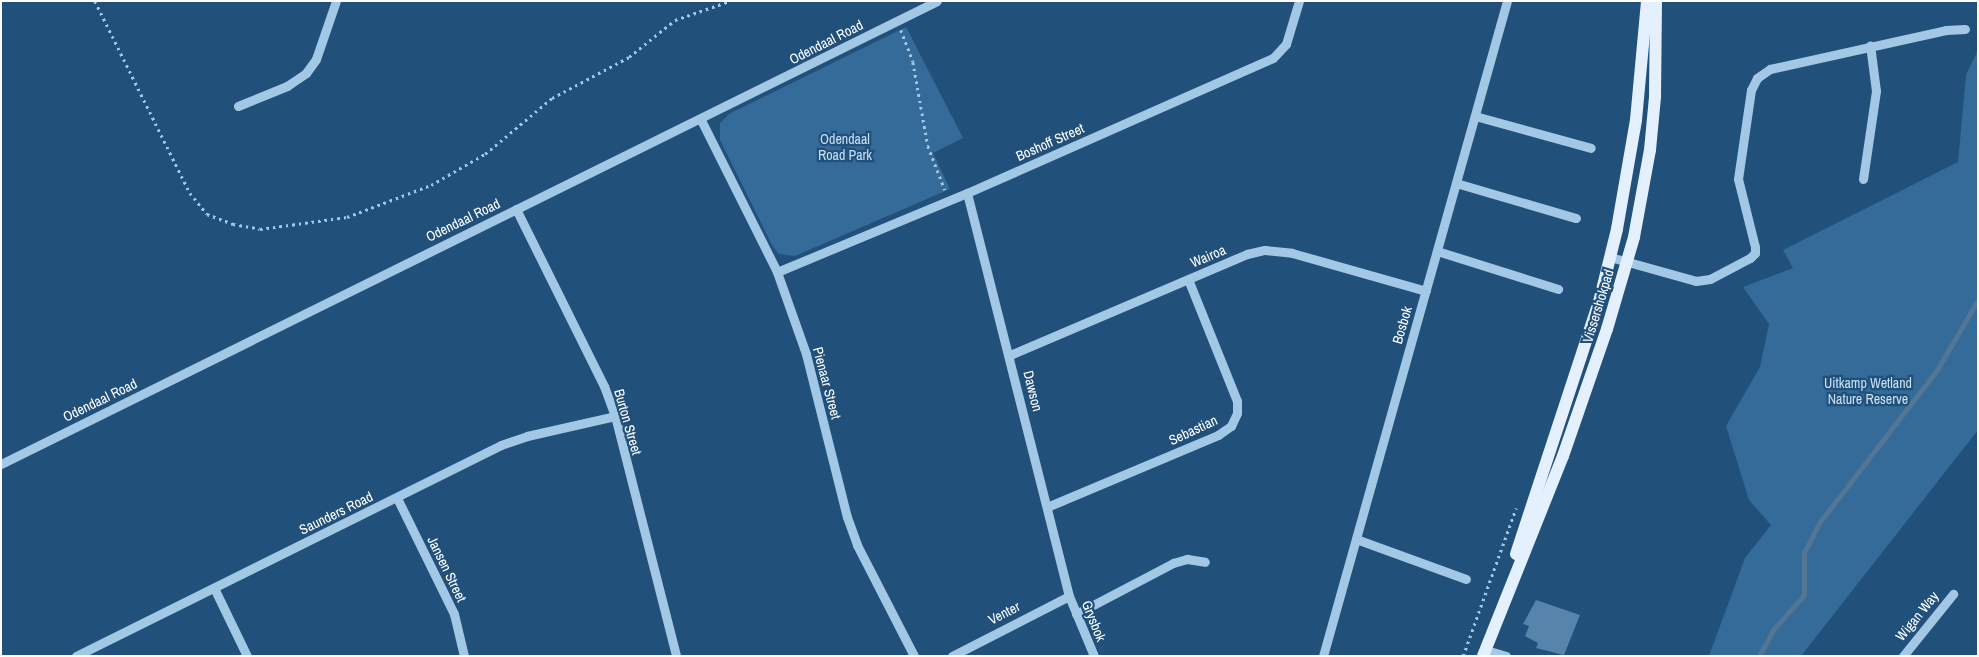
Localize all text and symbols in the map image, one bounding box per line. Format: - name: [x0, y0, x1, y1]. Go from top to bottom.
- street label: Odendaal Road: [786, 16, 866, 68]
- street label: Boshoff Street: [1013, 120, 1087, 164]
- park label: Odendaal Road Park: [818, 131, 872, 164]
- street label: Odendaal Road: [423, 195, 503, 245]
- street label: Wairoa: [1188, 241, 1228, 271]
- street label: Vissershokpad: [1579, 267, 1617, 345]
- street label: Bosbok: [1389, 304, 1415, 346]
- street label: Pienaar Street: [809, 345, 845, 421]
- street label: Dawson: [1020, 369, 1046, 413]
- street label: Odendaal Road: [60, 375, 140, 425]
- park label: Uitkamp Wetland Nature Reserve: [1824, 375, 1912, 408]
- street label: Burton Street: [611, 387, 645, 457]
- street label: Sebastian: [1166, 411, 1220, 449]
- street label: Saunders Road: [296, 488, 376, 538]
- street label: Jansen Street: [424, 533, 470, 605]
- street label: Wigan Way: [1892, 588, 1942, 644]
- street label: Venter: [985, 598, 1023, 628]
- street label: Grysbok: [1078, 598, 1110, 644]

